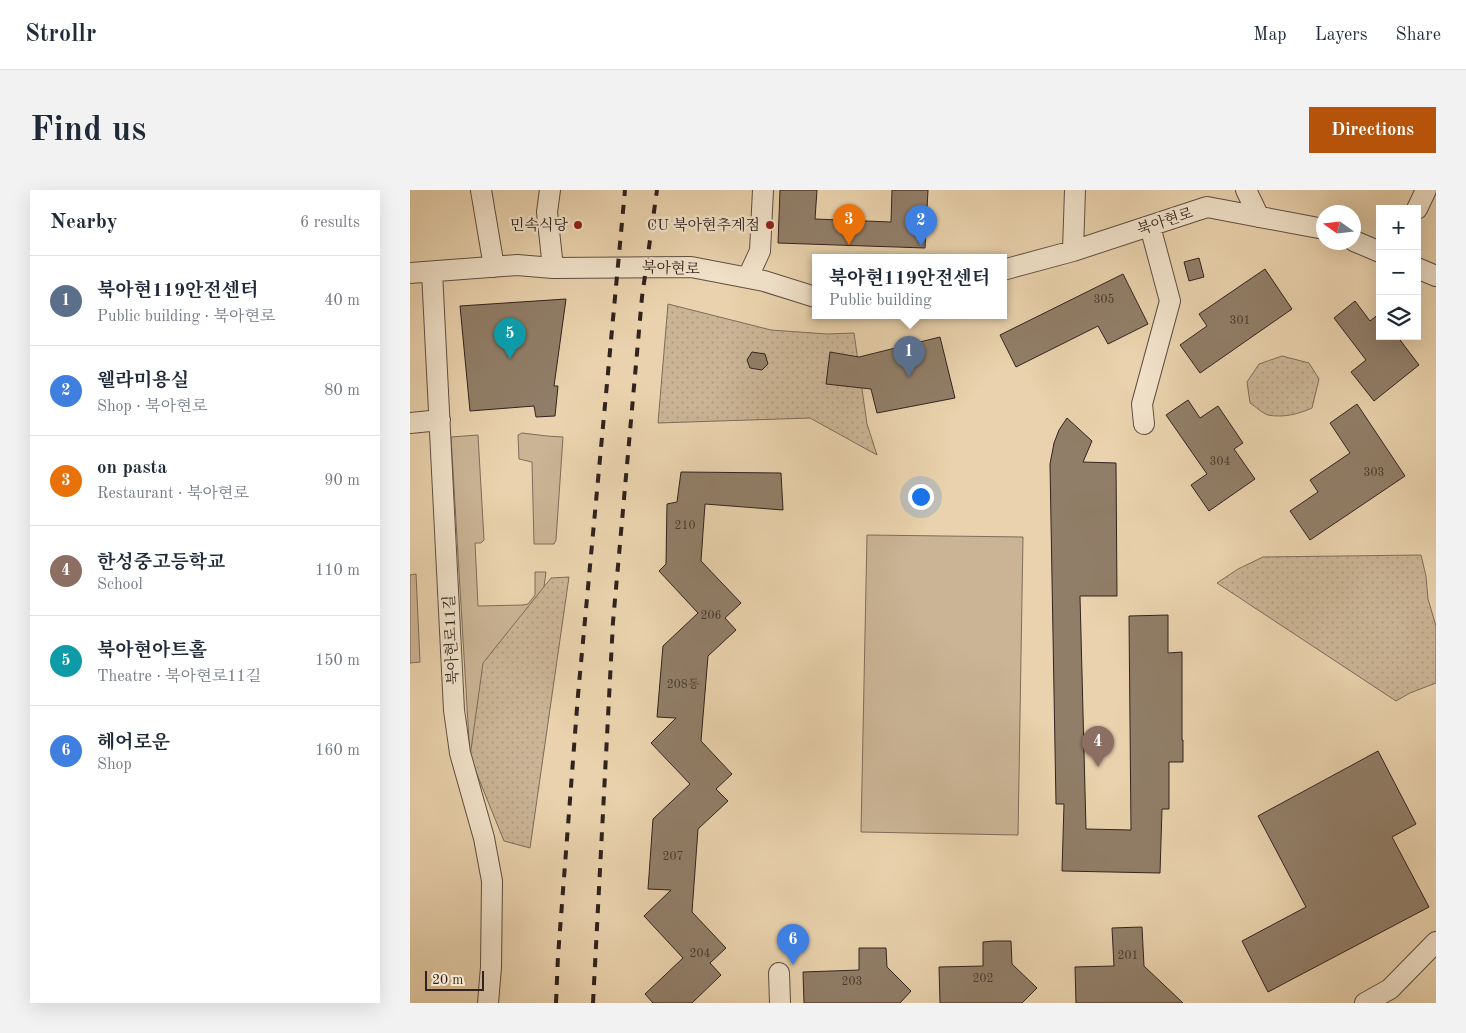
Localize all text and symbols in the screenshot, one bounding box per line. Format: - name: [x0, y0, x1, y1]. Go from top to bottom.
- text: Strollr: [25, 23, 96, 47]
- text: Map: [1253, 26, 1287, 44]
- text: Layers: [1315, 26, 1367, 44]
- text: Share: [1395, 26, 1441, 44]
- button: Directions: [1309, 107, 1436, 153]
- text: Find us: [30, 113, 146, 148]
- street label: 북아현로: [1135, 203, 1196, 239]
- pin: 3: [833, 204, 865, 245]
- pin: 2: [905, 205, 937, 246]
- north arrow: [1316, 205, 1361, 250]
- map controls: [1376, 205, 1421, 340]
- button: +: [1376, 205, 1421, 250]
- text: Nearby: [50, 212, 118, 233]
- text: 6 results: [300, 215, 360, 231]
- place label: CU 북아현추계점: [647, 216, 760, 234]
- place label: 민속식당: [510, 217, 569, 234]
- marker: 민속식당: [572, 219, 584, 231]
- marker: CU 북아현추계점: [764, 219, 776, 231]
- button: −: [1376, 250, 1421, 295]
- popup: [812, 254, 1007, 319]
- street label: 북아현로: [642, 258, 701, 278]
- text: 북아현119안전센터: [829, 270, 990, 289]
- text: 북아현119안전센터: [97, 282, 259, 301]
- text: 1: [61, 293, 71, 309]
- text: 40 m: [324, 293, 360, 309]
- text: Public building: [829, 293, 932, 309]
- house number: 305: [1094, 293, 1114, 306]
- button: layers: [1376, 295, 1421, 340]
- text: Public building · 북아현로: [97, 309, 275, 325]
- house number: 301: [1230, 315, 1250, 327]
- pin: 5: [494, 318, 526, 359]
- pin: 1: [893, 336, 925, 377]
- text: 웰라미용실: [97, 372, 189, 391]
- text: 2: [61, 383, 71, 399]
- text: 80 m: [324, 383, 360, 399]
- text: Shop · 북아현로: [97, 399, 207, 415]
- house number: 304: [1210, 456, 1230, 468]
- text: on pasta: [97, 459, 167, 478]
- house number: 303: [1364, 467, 1384, 479]
- text: 3: [61, 473, 71, 489]
- text: 90 m: [324, 473, 360, 489]
- your location: [908, 484, 934, 510]
- text: Restaurant · 북아현로: [97, 486, 249, 502]
- house number: 210: [675, 520, 695, 532]
- text: 한성중고등학교: [97, 554, 225, 573]
- text: 4: [61, 563, 71, 579]
- text: 110 m: [315, 563, 360, 579]
- text: School: [97, 577, 143, 593]
- street label: 북아현로11길: [440, 595, 462, 685]
- house number: 206: [701, 610, 721, 622]
- text: 북아현아트홀: [97, 642, 207, 661]
- text: 5: [61, 653, 71, 669]
- text: 150 m: [315, 653, 360, 669]
- text: Theatre · 북아현로11길: [97, 669, 261, 685]
- house number: 208동: [667, 678, 700, 691]
- pin: 4: [1082, 726, 1114, 767]
- text: 헤어로운: [97, 734, 170, 753]
- text: 6: [61, 743, 71, 759]
- text: 160 m: [315, 743, 360, 759]
- text: Shop: [97, 757, 132, 773]
- house number: 207: [663, 851, 683, 863]
- pin: 6: [777, 924, 809, 965]
- house number: 204: [690, 948, 710, 960]
- house number: 201: [1118, 950, 1138, 962]
- scale bar: [425, 968, 484, 991]
- text: 20 m: [432, 973, 463, 987]
- house number: 202: [973, 973, 993, 985]
- house number: 203: [842, 976, 862, 988]

